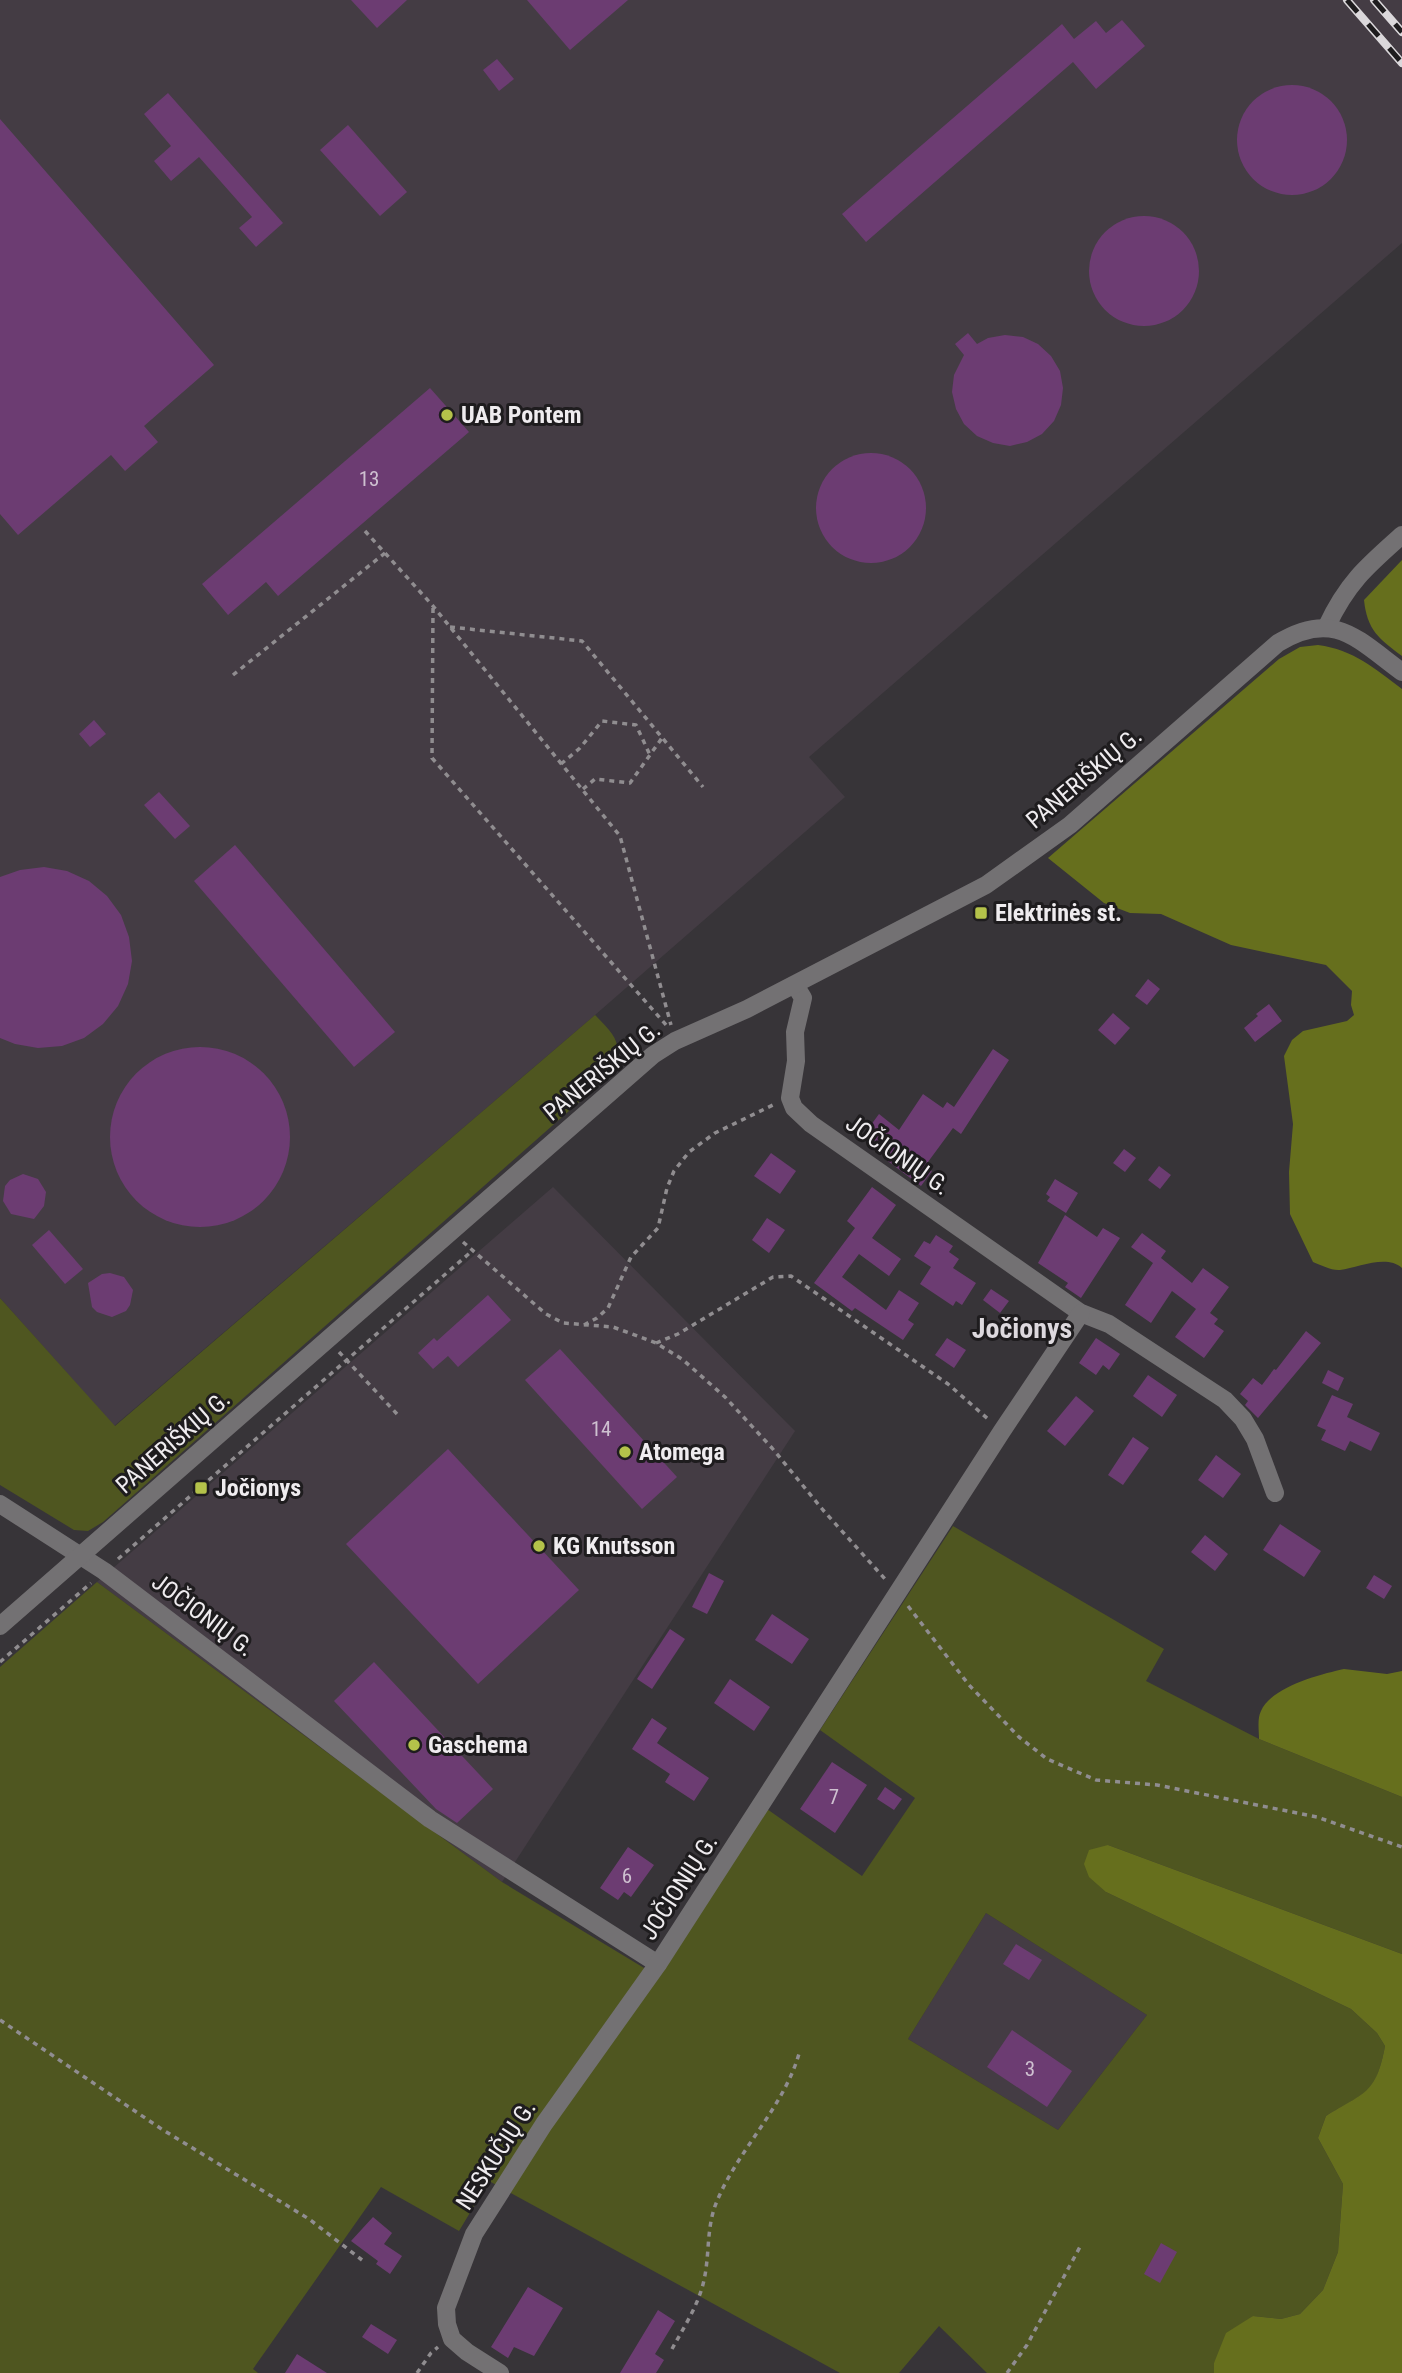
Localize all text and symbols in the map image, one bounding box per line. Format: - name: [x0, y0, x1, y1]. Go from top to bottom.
- place label: UAB Pontem: [461, 401, 582, 429]
- marker: UAB Pontem: [439, 407, 455, 423]
- house number: 13: [359, 467, 379, 491]
- street label: PANERIŠKIŲ G.: [1021, 722, 1147, 834]
- place label: Elektrinės st.: [995, 899, 1122, 927]
- marker: Elektrinės st.: [973, 905, 989, 921]
- street label: PANERIŠKIŲ G.: [538, 1015, 666, 1127]
- street label: JOČIONIŲ G.: [841, 1108, 956, 1201]
- district label: Jočionys: [972, 1312, 1072, 1345]
- street label: PANERIŠKIŲ G.: [110, 1385, 236, 1499]
- house number: 14: [591, 1417, 611, 1441]
- place label: Atomega: [639, 1438, 725, 1466]
- marker: Atomega: [617, 1444, 633, 1460]
- place label: Jočionys: [215, 1474, 301, 1502]
- marker: Jočionys: [193, 1480, 209, 1496]
- place label: KG Knutsson: [553, 1532, 675, 1560]
- marker: KG Knutsson: [531, 1538, 547, 1554]
- street label: JOČIONIŲ G.: [146, 1567, 260, 1662]
- place label: Gaschema: [428, 1731, 528, 1759]
- marker: Gaschema: [406, 1737, 422, 1753]
- house number: 7: [829, 1785, 839, 1809]
- street label: JOČIONIŲ G.: [634, 1828, 724, 1945]
- house number: 6: [622, 1864, 632, 1888]
- house number: 3: [1025, 2057, 1035, 2081]
- street label: NESKUČIŲ G.: [449, 2094, 542, 2215]

